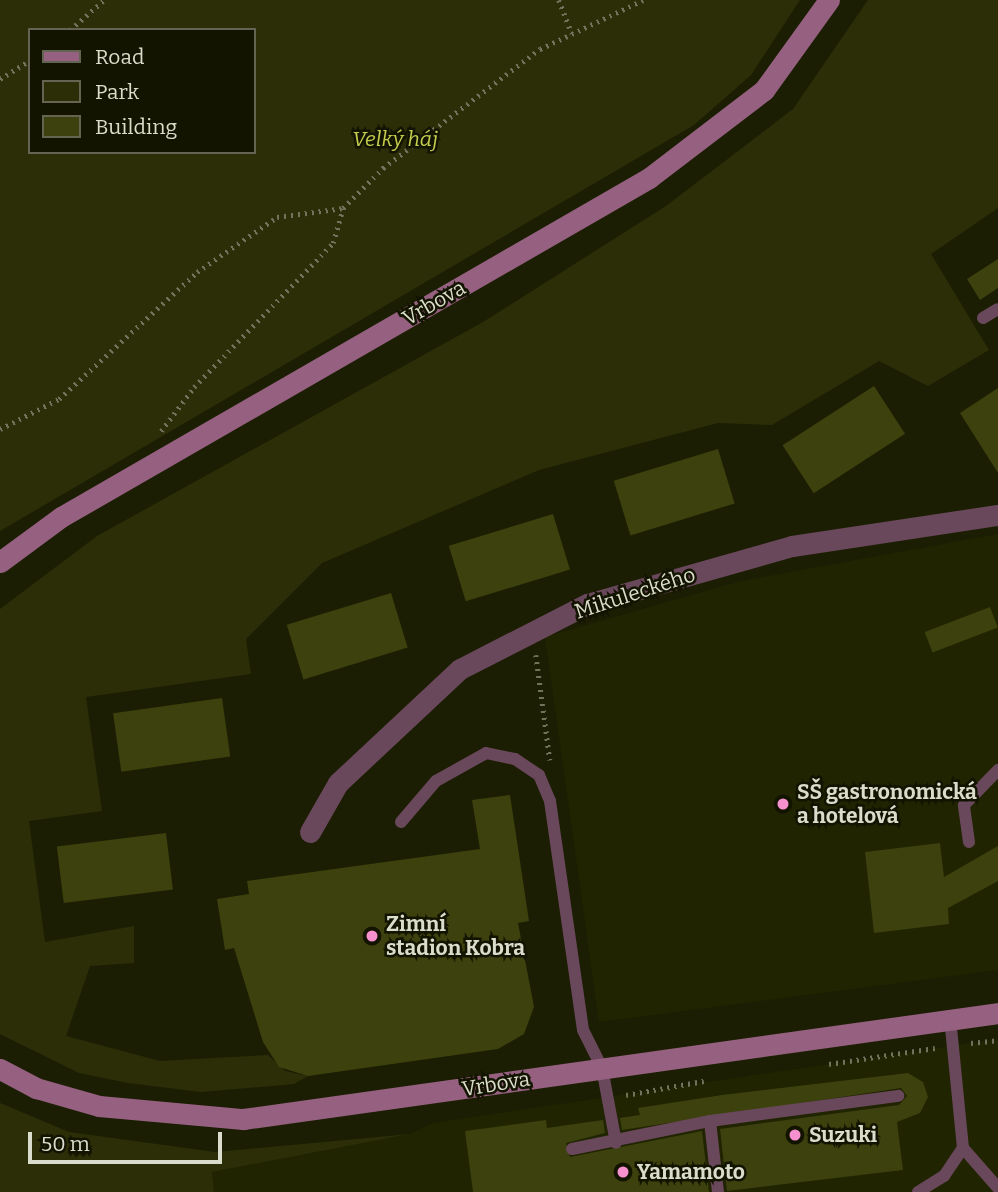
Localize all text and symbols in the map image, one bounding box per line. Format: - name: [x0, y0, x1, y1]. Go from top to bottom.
- legend: [28, 28, 256, 154]
- text: Road: [95, 44, 144, 70]
- text: Park: [95, 79, 139, 105]
- text: Building: [95, 114, 177, 140]
- park label: Velký háj: [352, 126, 438, 152]
- street label: Vrbova: [398, 275, 470, 331]
- street label: Mikuleckého: [571, 562, 699, 624]
- place label: SŠ gastronomická a hotelová: [797, 779, 977, 829]
- marker: SŠ gastronomická a hotelová: [775, 796, 791, 812]
- place label: Zimní stadion Kobra: [386, 911, 525, 961]
- marker: Zimní stadion Kobra: [364, 928, 380, 944]
- street label: Vrbova: [460, 1066, 532, 1102]
- scale bar: [32, 1118, 226, 1162]
- place label: Suzuki: [809, 1122, 877, 1148]
- marker: Suzuki: [787, 1127, 803, 1143]
- text: 50 m: [41, 1131, 90, 1157]
- place label: Yamamoto: [637, 1159, 745, 1185]
- marker: Yamamoto: [615, 1164, 631, 1180]

